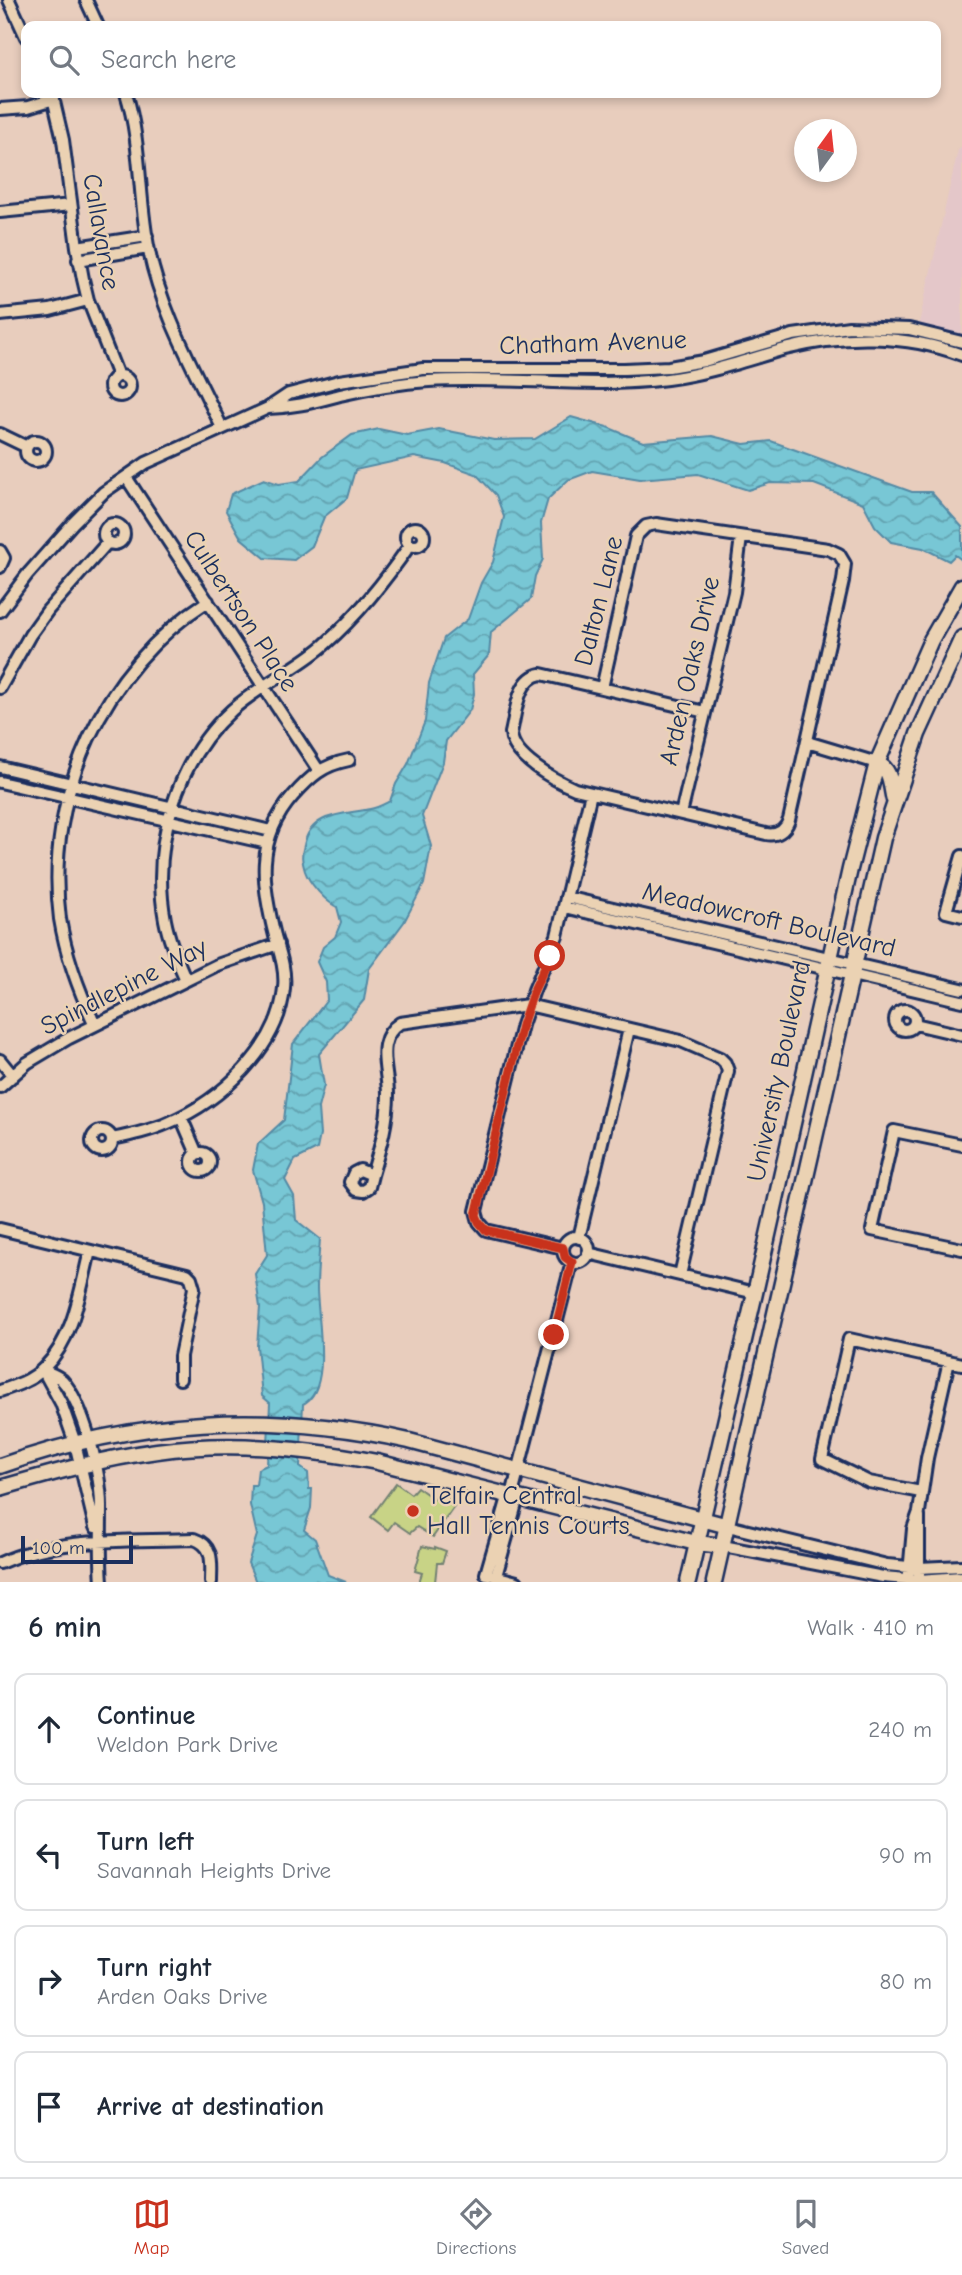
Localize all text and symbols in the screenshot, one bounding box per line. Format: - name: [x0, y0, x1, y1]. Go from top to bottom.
- search box: [21, 21, 941, 98]
- icon: search: [45, 41, 83, 79]
- text: Search here: [101, 45, 236, 75]
- north arrow: [794, 119, 857, 182]
- street label: Callavance: [76, 171, 126, 293]
- street label: Chatham Avenue: [499, 325, 687, 361]
- street label: Culbertson Place: [178, 525, 304, 697]
- street label: Dalton Lane: [568, 533, 630, 669]
- street label: Arden Oaks Drive: [654, 574, 726, 768]
- street label: Meadowcroft Boulevard: [639, 876, 899, 964]
- street label: Spindlepine Way: [36, 932, 212, 1042]
- route start: [534, 940, 565, 971]
- street label: University Boulevard: [741, 958, 817, 1184]
- route end: [538, 1319, 569, 1350]
- place label: Telfair Central Hall Tennis Courts: [427, 1481, 630, 1541]
- marker: Telfair Central Hall Tennis Courts: [405, 1503, 421, 1519]
- scale bar: [21, 1533, 133, 1565]
- text: 100 m: [32, 1537, 85, 1559]
- text: 6 min: [28, 1610, 102, 1645]
- text: Walk · 410 m: [807, 1614, 934, 1641]
- text: Continue: [97, 1701, 195, 1731]
- icon: ahead: [30, 1710, 68, 1748]
- text: 240 m: [868, 1716, 932, 1743]
- text: Weldon Park Drive: [97, 1731, 278, 1758]
- text: Turn left: [97, 1827, 194, 1857]
- icon: left: [30, 1836, 68, 1874]
- text: 90 m: [879, 1842, 932, 1869]
- text: Savannah Heights Drive: [97, 1857, 331, 1884]
- text: Turn right: [97, 1953, 211, 1983]
- icon: right: [30, 1962, 68, 2000]
- text: 80 m: [879, 1968, 932, 1995]
- text: Arden Oaks Drive: [97, 1983, 267, 2010]
- icon: arrive: [30, 2088, 68, 2126]
- text: Arrive at destination: [97, 2092, 324, 2122]
- tab: Map: [133, 2195, 171, 2259]
- tab: Directions: [436, 2195, 516, 2259]
- tab: Saved: [782, 2195, 829, 2259]

